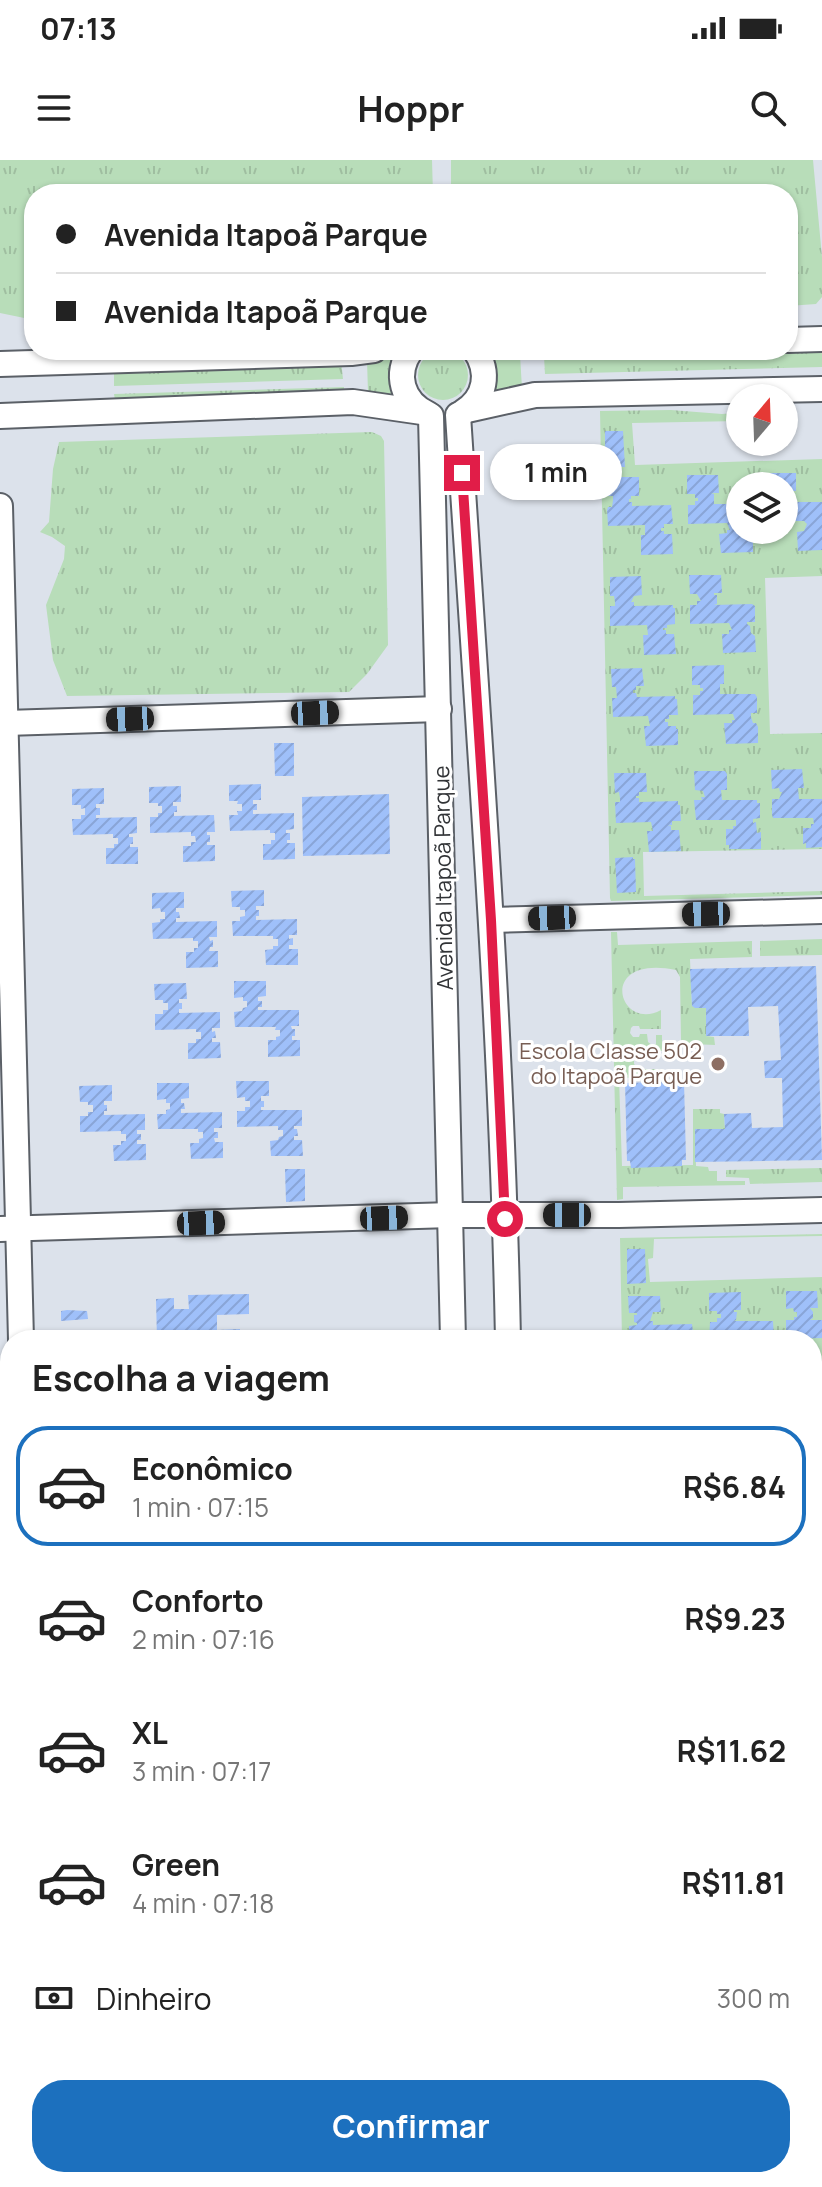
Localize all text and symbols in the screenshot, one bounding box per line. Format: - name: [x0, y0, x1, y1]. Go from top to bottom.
- text: 07:13: [40, 8, 117, 49]
- text: Hoppr: [358, 84, 464, 133]
- icon: menu: [32, 86, 76, 130]
- icon: search: [746, 86, 790, 130]
- text: Avenida Itapoã Parque: [104, 214, 428, 255]
- text: Avenida Itapoã Parque: [104, 291, 428, 332]
- north arrow: [726, 384, 798, 456]
- map controls: [726, 384, 798, 544]
- callout: 1 min: [490, 445, 622, 501]
- text: 1 min: [524, 454, 588, 490]
- route end: [444, 455, 480, 491]
- button: layers: [726, 472, 798, 544]
- car: [291, 700, 339, 726]
- car: [106, 706, 154, 732]
- street label: Avenida Itapoã Parque: [426, 765, 460, 991]
- car: [682, 902, 730, 926]
- car: [528, 905, 576, 931]
- place label: Escola Classe 502 do Itapoã Parque: [519, 1036, 702, 1091]
- marker: Escola Classe 502 do Itapoã Parque: [709, 1055, 727, 1073]
- route start: [487, 1201, 523, 1237]
- car: [543, 1203, 591, 1227]
- car: [360, 1205, 408, 1231]
- car: [177, 1210, 225, 1236]
- text: Escolha a viagem: [32, 1353, 330, 1402]
- text: Econômico: [132, 1448, 293, 1489]
- icon: car: [36, 1450, 108, 1522]
- text: R$6.84: [683, 1466, 786, 1507]
- text: 1 min · 07:15: [132, 1489, 269, 1525]
- text: Conforto: [132, 1580, 263, 1621]
- icon: car: [36, 1582, 108, 1654]
- text: R$9.23: [684, 1598, 786, 1639]
- text: 2 min · 07:16: [132, 1621, 275, 1657]
- text: XL: [132, 1712, 168, 1753]
- icon: car: [36, 1714, 108, 1786]
- text: R$11.62: [677, 1730, 786, 1771]
- text: 3 min · 07:17: [132, 1753, 271, 1789]
- text: Green: [132, 1844, 220, 1885]
- icon: car: [36, 1846, 108, 1918]
- text: R$11.81: [682, 1862, 786, 1903]
- text: 4 min · 07:18: [132, 1885, 274, 1921]
- icon: cash: [32, 1976, 76, 2020]
- text: Dinheiro: [96, 1978, 212, 2019]
- text: 300 m: [717, 1980, 790, 2016]
- button: Confirmar: [32, 2080, 790, 2172]

